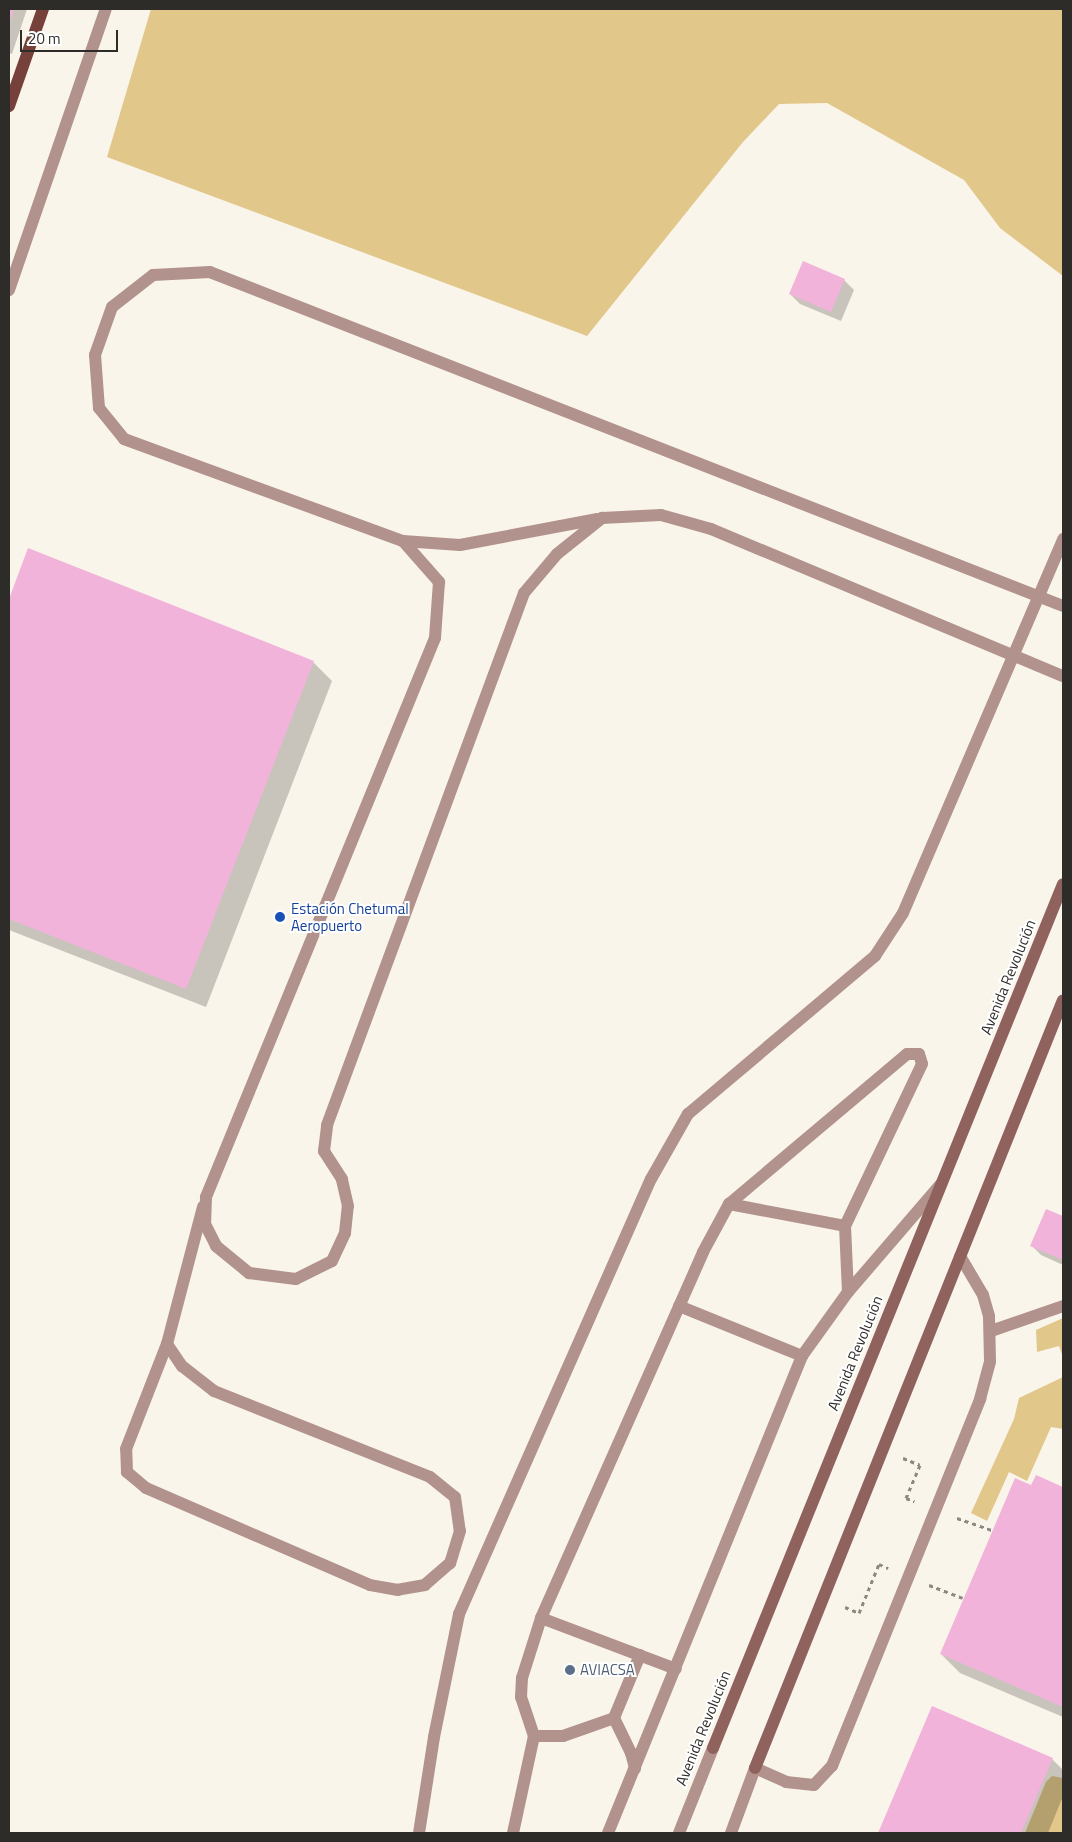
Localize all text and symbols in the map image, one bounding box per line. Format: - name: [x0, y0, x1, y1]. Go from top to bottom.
- scale bar: [22, 20, 120, 52]
- text: 20 m: [28, 27, 61, 50]
- place label: Estación Chetumal Aeropuerto: [291, 899, 409, 934]
- marker: Estación Chetumal Aeropuerto: [273, 910, 287, 924]
- street label: Avenida Revolución: [977, 917, 1039, 1037]
- street label: Avenida Revolución: [824, 1293, 886, 1413]
- place label: AVIACSA: [580, 1661, 635, 1679]
- marker: AVIACSA: [564, 1664, 576, 1676]
- street label: Avenida Revolución: [672, 1668, 734, 1788]

